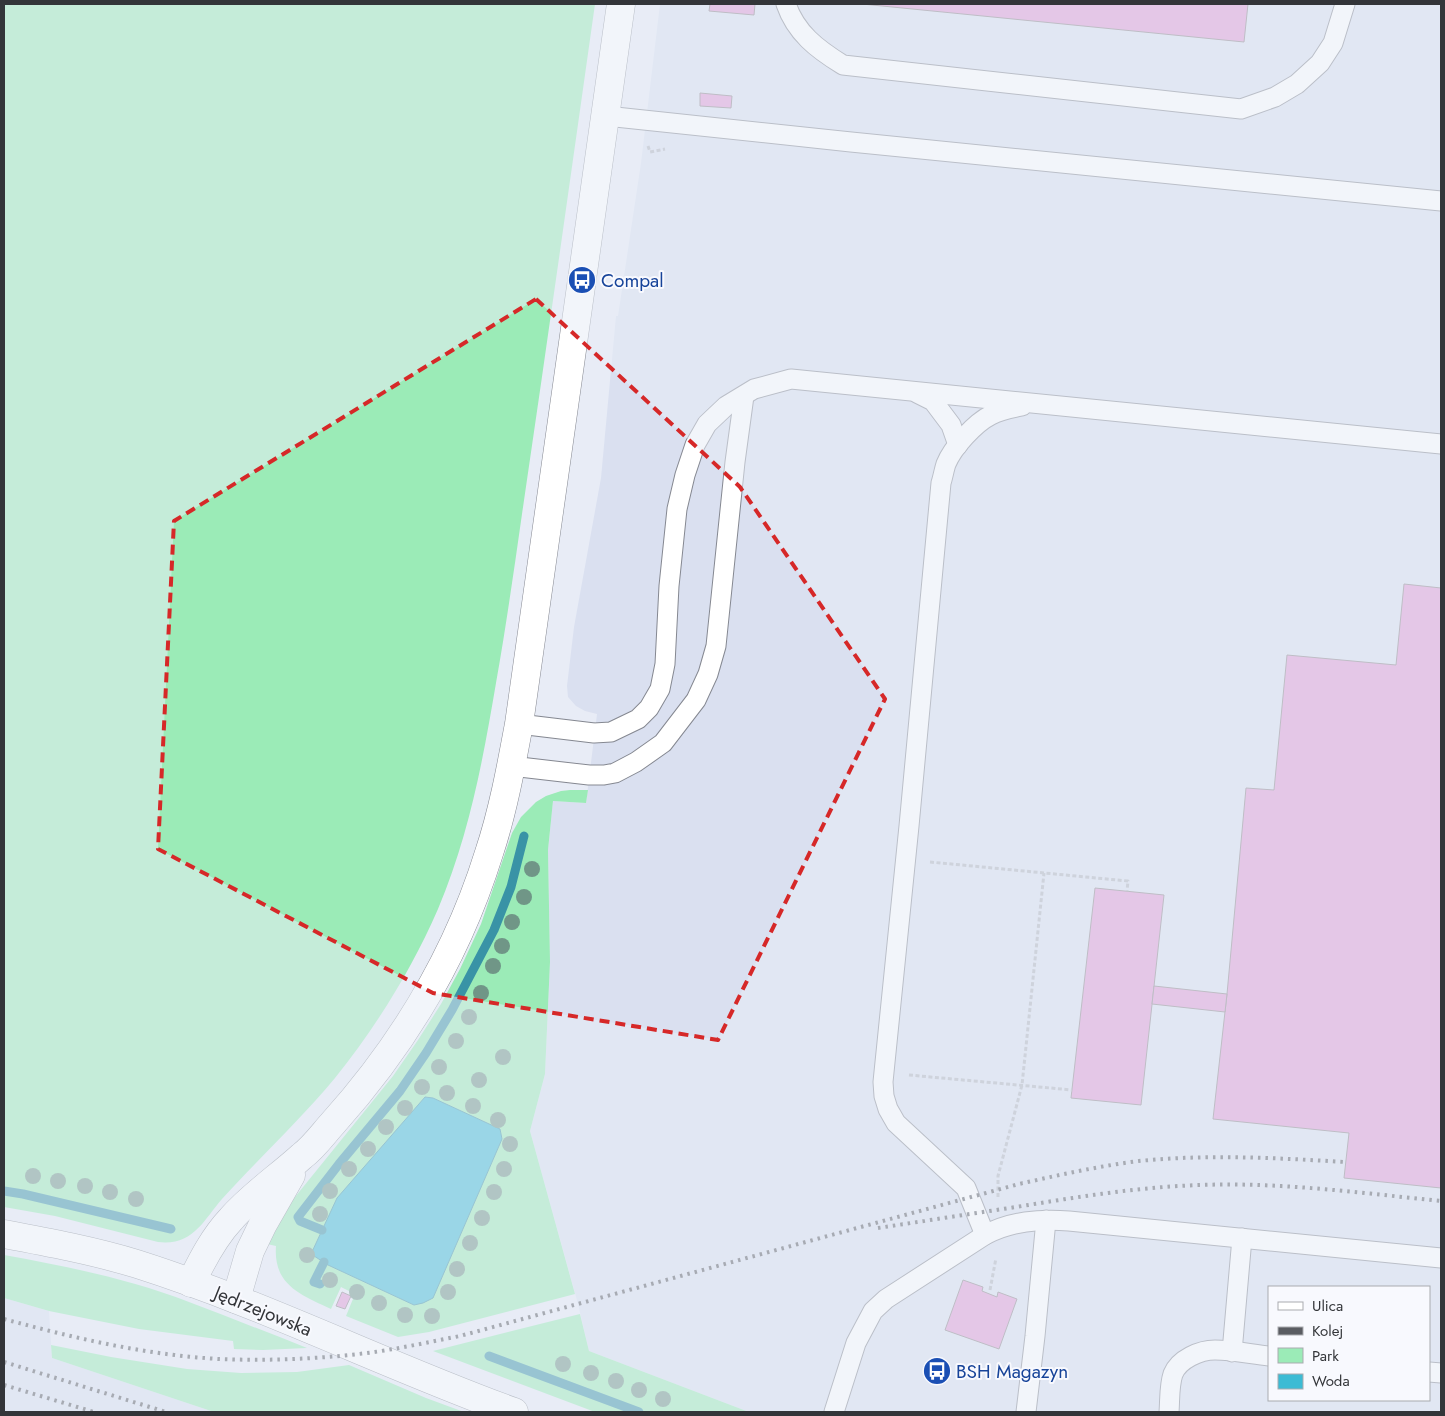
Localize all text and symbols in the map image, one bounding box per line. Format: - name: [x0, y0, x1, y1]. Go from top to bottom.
- bus stop icon: Compal: [567, 265, 597, 295]
- place label: Compal: [601, 267, 664, 294]
- street label: Jędrzejowska: [207, 1278, 316, 1343]
- legend: [1268, 1286, 1430, 1401]
- text: Ulica: [1312, 1295, 1343, 1317]
- text: Kolej: [1312, 1320, 1343, 1342]
- text: Park: [1312, 1345, 1339, 1367]
- bus stop icon: BSH Magazyn: [922, 1356, 952, 1386]
- place label: BSH Magazyn: [956, 1358, 1068, 1385]
- text: Woda: [1312, 1370, 1350, 1392]

